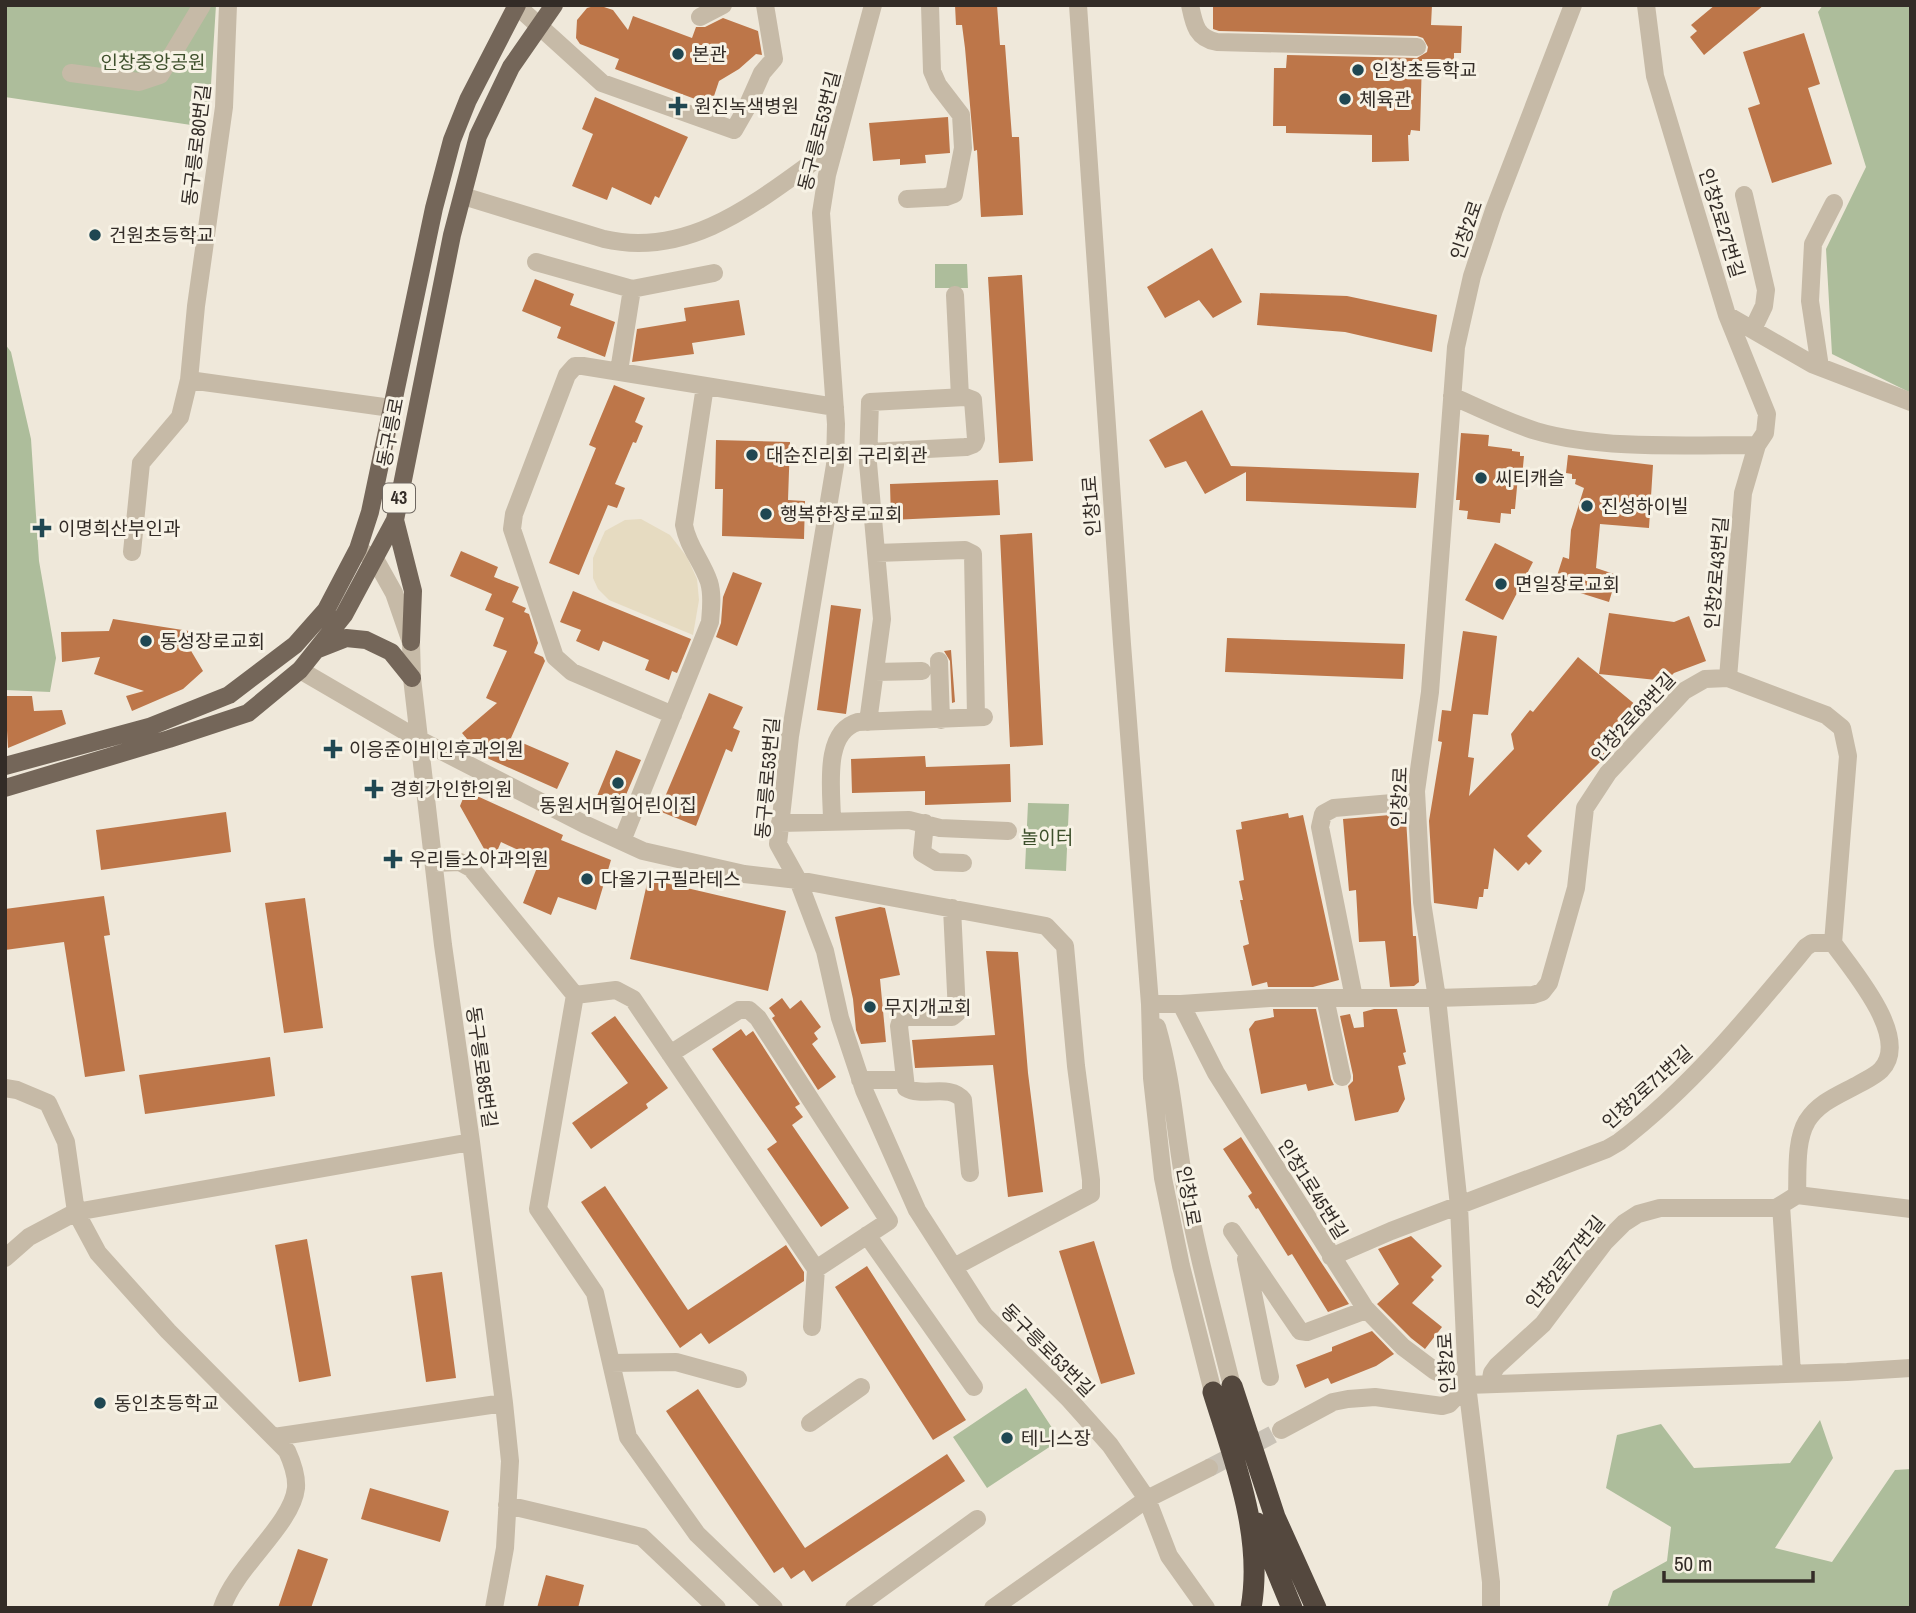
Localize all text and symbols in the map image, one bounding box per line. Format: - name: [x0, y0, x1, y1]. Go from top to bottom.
- place label: 본관: [692, 41, 727, 67]
- marker: 본관: [670, 46, 686, 62]
- park label: 인창중앙공원: [101, 49, 205, 75]
- place label: 인창초등학교: [1372, 57, 1477, 83]
- marker: 인창초등학교: [1350, 62, 1366, 78]
- street label: 동구릉로53번길: [792, 69, 846, 193]
- street label: 동구릉로80번길: [176, 83, 216, 207]
- place label: 체육관: [1359, 86, 1411, 112]
- marker: 체육관: [1337, 91, 1353, 107]
- place label: 원진녹색병원: [694, 93, 799, 119]
- marker: 원진녹색병원: [668, 96, 688, 116]
- street label: 인창2로27번길: [1693, 165, 1751, 281]
- street label: 인창2로: [1444, 197, 1488, 263]
- place label: 건원초등학교: [109, 222, 214, 248]
- marker: 건원초등학교: [87, 227, 103, 243]
- street label: 동구릉로: [371, 395, 409, 469]
- place label: 대순진리회 구리회관: [766, 442, 928, 468]
- marker: 대순진리회 구리회관: [744, 447, 760, 463]
- place label: 씨티캐슬: [1495, 465, 1565, 491]
- marker: 씨티캐슬: [1473, 470, 1489, 486]
- street label: 인창1로: [1076, 475, 1106, 537]
- road number: 43: [383, 484, 415, 512]
- place label: 진성하이빌: [1601, 493, 1688, 519]
- marker: 진성하이빌: [1579, 498, 1595, 514]
- place label: 행복한장로교회: [780, 501, 902, 527]
- marker: 행복한장로교회: [758, 506, 774, 522]
- place label: 이명희산부인과: [58, 515, 180, 541]
- street label: 인창2로43번길: [1698, 515, 1734, 631]
- marker: 이명희산부인과: [32, 518, 52, 538]
- place label: 면일장로교회: [1515, 571, 1620, 597]
- marker: 면일장로교회: [1493, 576, 1509, 592]
- place label: 동성장로교회: [160, 628, 265, 654]
- marker: 동성장로교회: [138, 633, 154, 649]
- street label: 인창2로63번길: [1585, 667, 1681, 767]
- street label: 동구릉로53번길: [749, 716, 785, 840]
- place label: 이응준이비인후과의원: [349, 736, 524, 762]
- marker: 이응준이비인후과의원: [323, 739, 343, 759]
- street label: 인창2로: [1385, 766, 1413, 828]
- marker: 동원서머힐어린이집: [610, 775, 626, 791]
- place label: 경희가인한의원: [390, 776, 512, 802]
- marker: 경희가인한의원: [364, 779, 384, 799]
- place label: 동원서머힐어린이집: [539, 792, 697, 818]
- park label: 놀이터: [1021, 824, 1073, 850]
- place label: 우리들소아과의원: [409, 846, 549, 872]
- marker: 우리들소아과의원: [383, 849, 403, 869]
- place label: 다올기구필라테스: [601, 866, 741, 892]
- marker: 다올기구필라테스: [579, 871, 595, 887]
- place label: 무지개교회: [884, 994, 971, 1020]
- marker: 무지개교회: [862, 999, 878, 1015]
- street label: 동구릉로85번길: [461, 1005, 503, 1129]
- street label: 인창2로71번길: [1596, 1039, 1698, 1135]
- street label: 인창1로45번길: [1272, 1134, 1354, 1244]
- street label: 인창1로: [1171, 1164, 1207, 1228]
- street label: 인창2로77번길: [1519, 1210, 1611, 1314]
- street label: 동구릉로53번길: [996, 1298, 1100, 1402]
- street label: 인창2로: [1431, 1332, 1461, 1394]
- place label: 동인초등학교: [114, 1390, 219, 1416]
- marker: 동인초등학교: [92, 1395, 108, 1411]
- place label: 테니스장: [1021, 1425, 1091, 1451]
- marker: 테니스장: [999, 1430, 1015, 1446]
- scale bar: [1664, 1540, 1813, 1584]
- text: 50 m: [1674, 1549, 1712, 1578]

